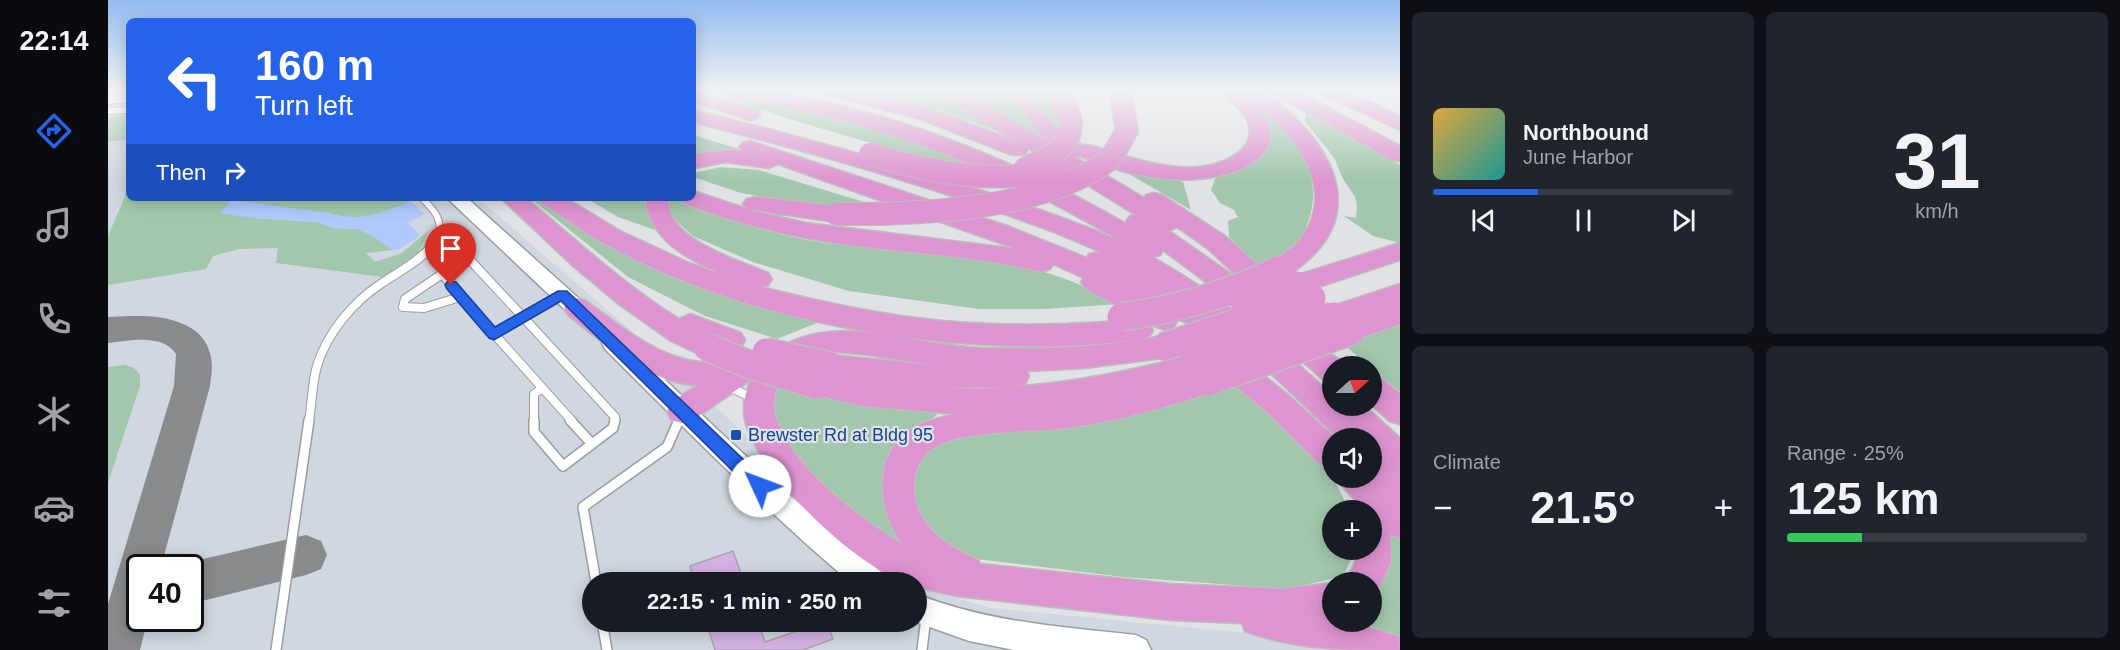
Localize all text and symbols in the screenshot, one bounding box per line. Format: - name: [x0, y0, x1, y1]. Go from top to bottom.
- text: 22:14: [19, 26, 89, 56]
- icon: left: [156, 42, 234, 120]
- text: 160 m: [255, 42, 374, 89]
- text: Turn left: [255, 91, 353, 121]
- icon: directions: [33, 110, 75, 152]
- text: 31: [1894, 117, 1980, 205]
- text: Northbound: [1523, 120, 1649, 145]
- text: June Harbor: [1523, 146, 1633, 168]
- icon: right: [218, 156, 251, 189]
- text: Then: [156, 160, 206, 185]
- text: km/h: [1915, 200, 1959, 222]
- icon: music: [33, 204, 75, 246]
- icon: previous: [1467, 204, 1500, 237]
- icon: pause: [1567, 204, 1600, 237]
- icon: next: [1667, 204, 1700, 237]
- pin: [425, 223, 476, 285]
- icon: arrive: [434, 232, 467, 265]
- icon: phone: [33, 298, 75, 340]
- north arrow: [1322, 356, 1382, 416]
- map controls: [1322, 356, 1382, 632]
- icon: climate: [33, 393, 75, 435]
- place label: Brewster Rd at Bldg 95: [748, 425, 933, 445]
- marker: Brewster Rd at Bldg 95: [729, 428, 743, 442]
- button: sound: [1322, 428, 1382, 488]
- text: Range · 25%: [1787, 442, 1904, 464]
- text: Climate: [1433, 451, 1501, 473]
- position arrow: [728, 454, 792, 518]
- text: 125 km: [1787, 473, 1940, 524]
- text: 21.5°: [1530, 482, 1636, 533]
- icon: car: [33, 487, 75, 529]
- text: −: [1433, 489, 1452, 526]
- text: +: [1714, 489, 1733, 526]
- button: +: [1322, 500, 1382, 560]
- speed limit sign: 40: [126, 554, 204, 632]
- button: −: [1322, 572, 1382, 632]
- icon: filters: [33, 582, 75, 624]
- text: 22:15 · 1 min · 250 m: [647, 589, 862, 614]

